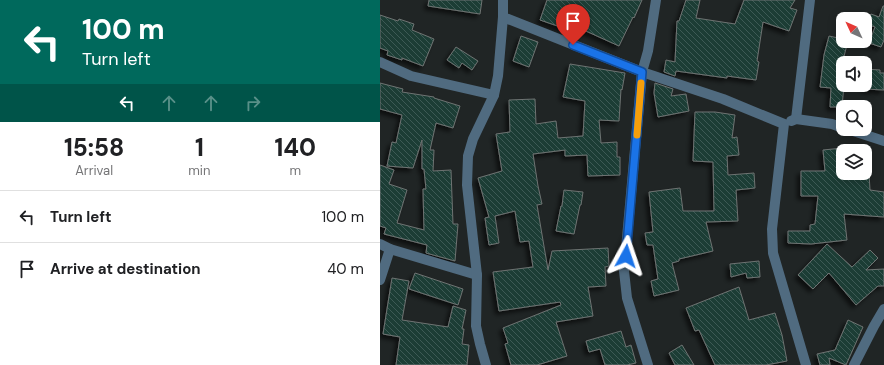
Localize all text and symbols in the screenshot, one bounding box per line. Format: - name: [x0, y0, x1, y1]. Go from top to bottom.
- pin: [556, 4, 590, 45]
- icon: arrive: [562, 10, 584, 32]
- text: 100 m: [82, 11, 165, 48]
- north arrow: [836, 12, 872, 48]
- map controls: [836, 12, 872, 180]
- icon: left: [16, 16, 68, 68]
- text: Turn left: [82, 47, 151, 71]
- button: sound: [836, 56, 872, 92]
- icon: left: [116, 92, 138, 114]
- icon: ahead: [158, 92, 180, 114]
- icon: ahead: [200, 92, 222, 114]
- icon: right: [242, 92, 264, 114]
- button: search: [836, 100, 872, 136]
- text: 15:58: [64, 132, 124, 163]
- text: 1: [195, 132, 204, 163]
- text: 140: [274, 132, 316, 163]
- button: layers: [836, 144, 872, 180]
- text: Arrival: [75, 162, 113, 179]
- text: min: [188, 162, 210, 179]
- text: m: [289, 162, 301, 179]
- icon: left: [16, 206, 38, 228]
- text: Turn left: [50, 207, 111, 227]
- text: 100 m: [321, 207, 364, 227]
- position arrow: [605, 235, 647, 277]
- icon: arrive: [16, 258, 38, 280]
- text: Arrive at destination: [50, 259, 201, 279]
- text: 40 m: [327, 259, 364, 279]

